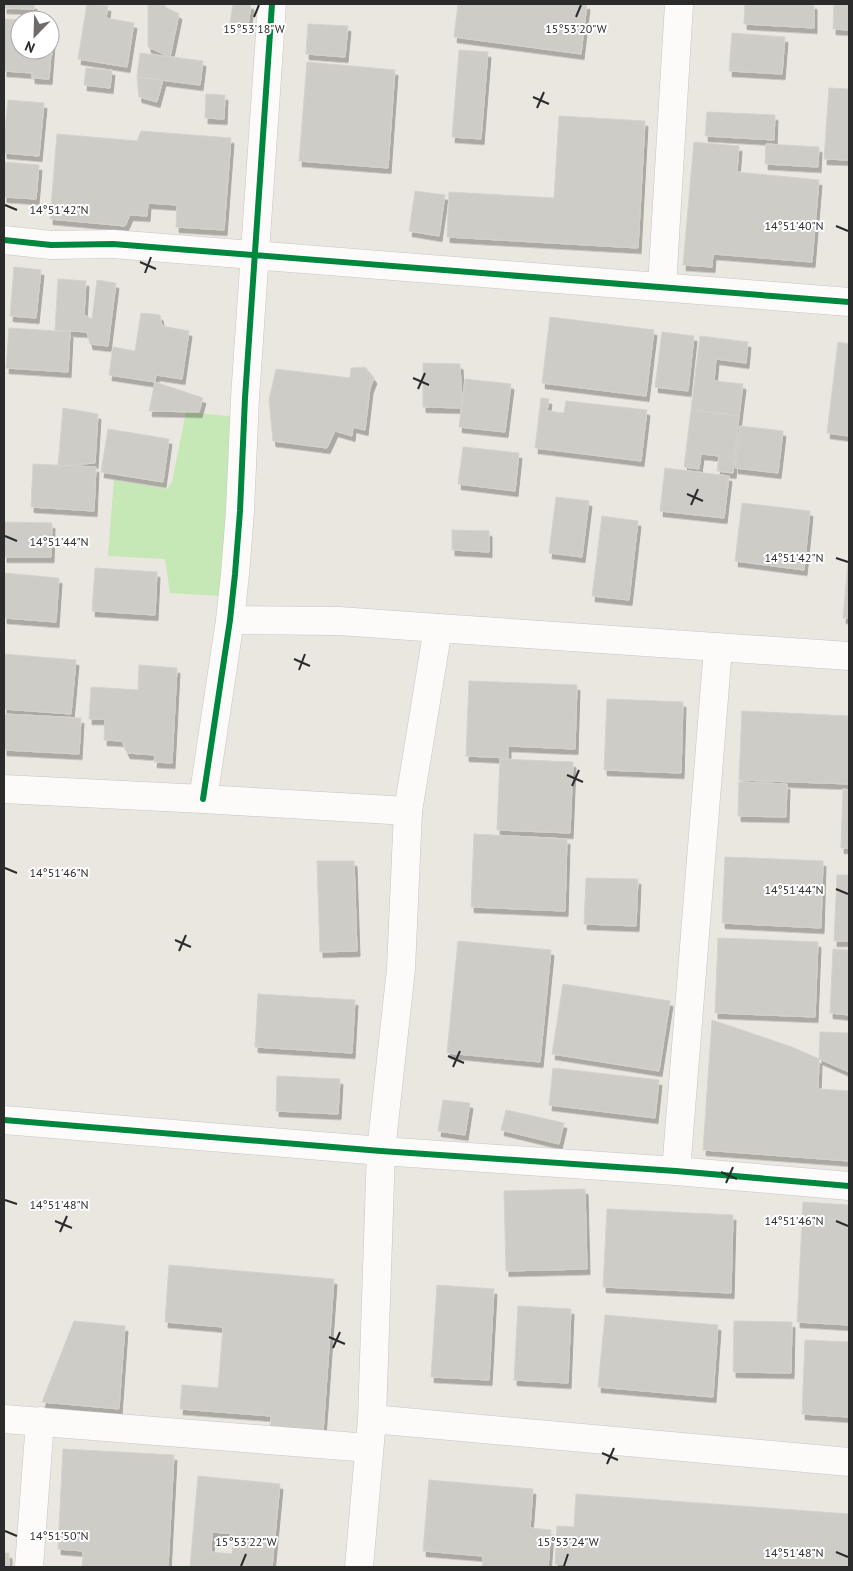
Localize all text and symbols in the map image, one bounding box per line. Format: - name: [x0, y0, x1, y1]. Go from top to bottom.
- north arrow: [10, 10, 60, 60]
- text: 15°53'18"W: [223, 21, 285, 36]
- text: 15°53'20"W: [545, 21, 607, 36]
- text: N: [22, 37, 38, 57]
- text: 14°51'42"N: [29, 202, 89, 217]
- text: 14°51'40"N: [764, 218, 824, 233]
- text: 14°51'44"N: [29, 534, 89, 549]
- text: 14°51'42"N: [764, 550, 824, 565]
- text: 14°51'46"N: [29, 865, 89, 880]
- text: 14°51'44"N: [764, 882, 824, 897]
- text: 14°51'48"N: [29, 1197, 89, 1212]
- text: 14°51'46"N: [764, 1213, 824, 1228]
- text: 14°51'50"N: [29, 1528, 89, 1543]
- text: 15°53'22"W: [215, 1534, 277, 1549]
- text: 15°53'24"W: [537, 1534, 599, 1549]
- text: 14°51'48"N: [764, 1545, 824, 1560]

